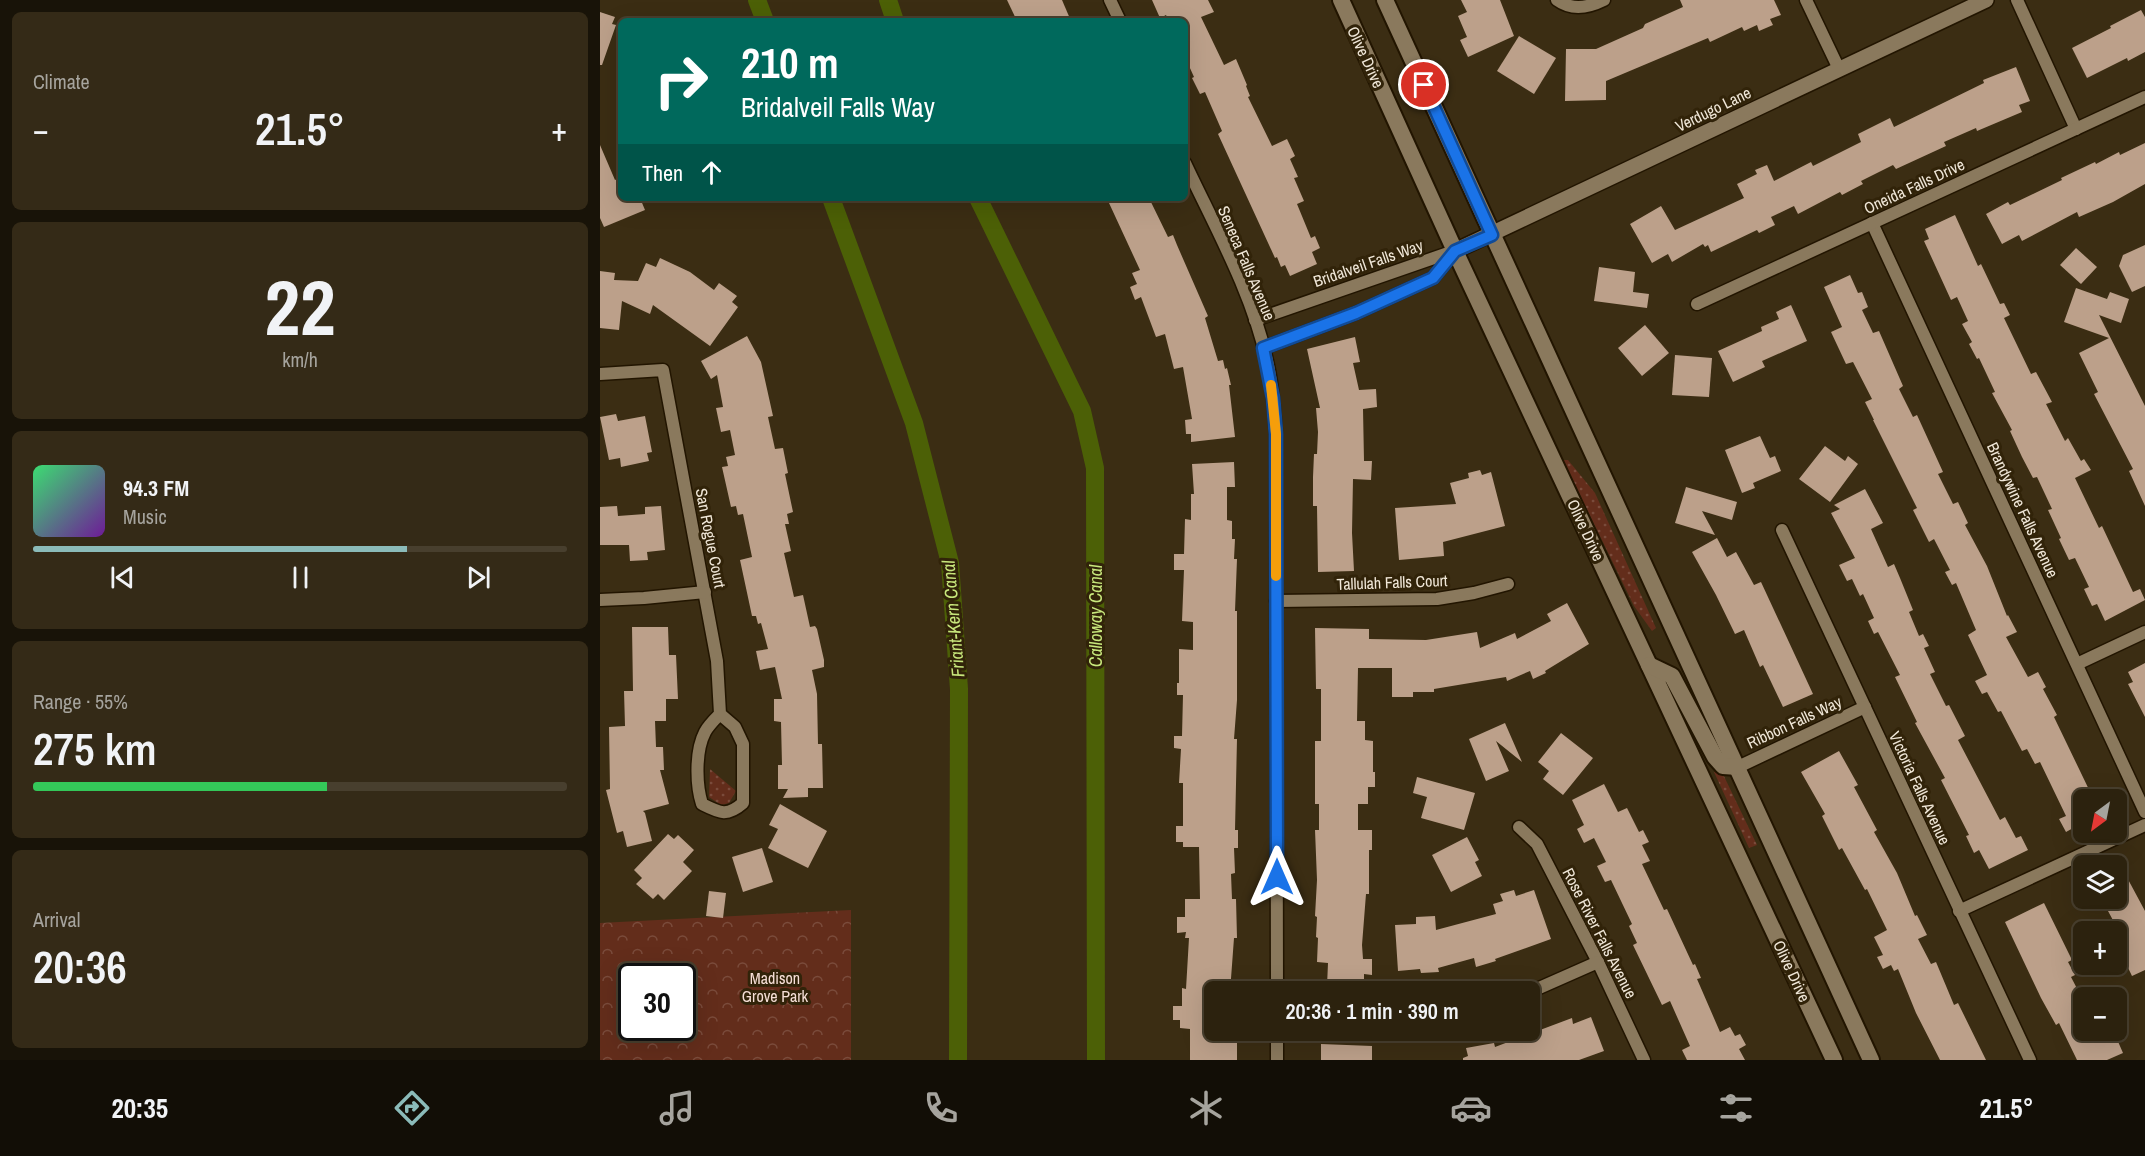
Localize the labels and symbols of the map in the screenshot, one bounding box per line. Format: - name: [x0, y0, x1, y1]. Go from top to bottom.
- street label: Olive Drive: [1342, 23, 1390, 91]
- pin: [1398, 59, 1449, 110]
- street label: Verdugo Lane: [1671, 81, 1755, 137]
- street label: Oneida Falls Drive: [1860, 153, 1968, 219]
- street label: Seneca Falls Avenue: [1213, 202, 1281, 324]
- street label: Bridalveil Falls Way: [1310, 234, 1426, 292]
- street label: Brandywine Falls Avenue: [1982, 439, 2064, 581]
- street label: San Rogue Court: [691, 486, 732, 590]
- street label: Olive Drive: [1562, 496, 1610, 564]
- water label: Friant-Kern Canal: [935, 559, 971, 679]
- water label: Calloway Canal: [1083, 564, 1108, 667]
- street label: Tallulah Falls Court: [1336, 569, 1448, 595]
- street label: Ribbon Falls Way: [1743, 690, 1845, 754]
- street label: Victoria Falls Avenue: [1884, 728, 1956, 848]
- north arrow: [2073, 789, 2127, 843]
- position arrow: [1245, 845, 1309, 909]
- street label: Rose River Falls Avenue: [1558, 864, 1642, 1002]
- street label: Olive Drive: [1768, 937, 1816, 1005]
- speed limit sign: 30: [618, 963, 696, 1041]
- park label: Madison Grove Park: [742, 967, 809, 1007]

